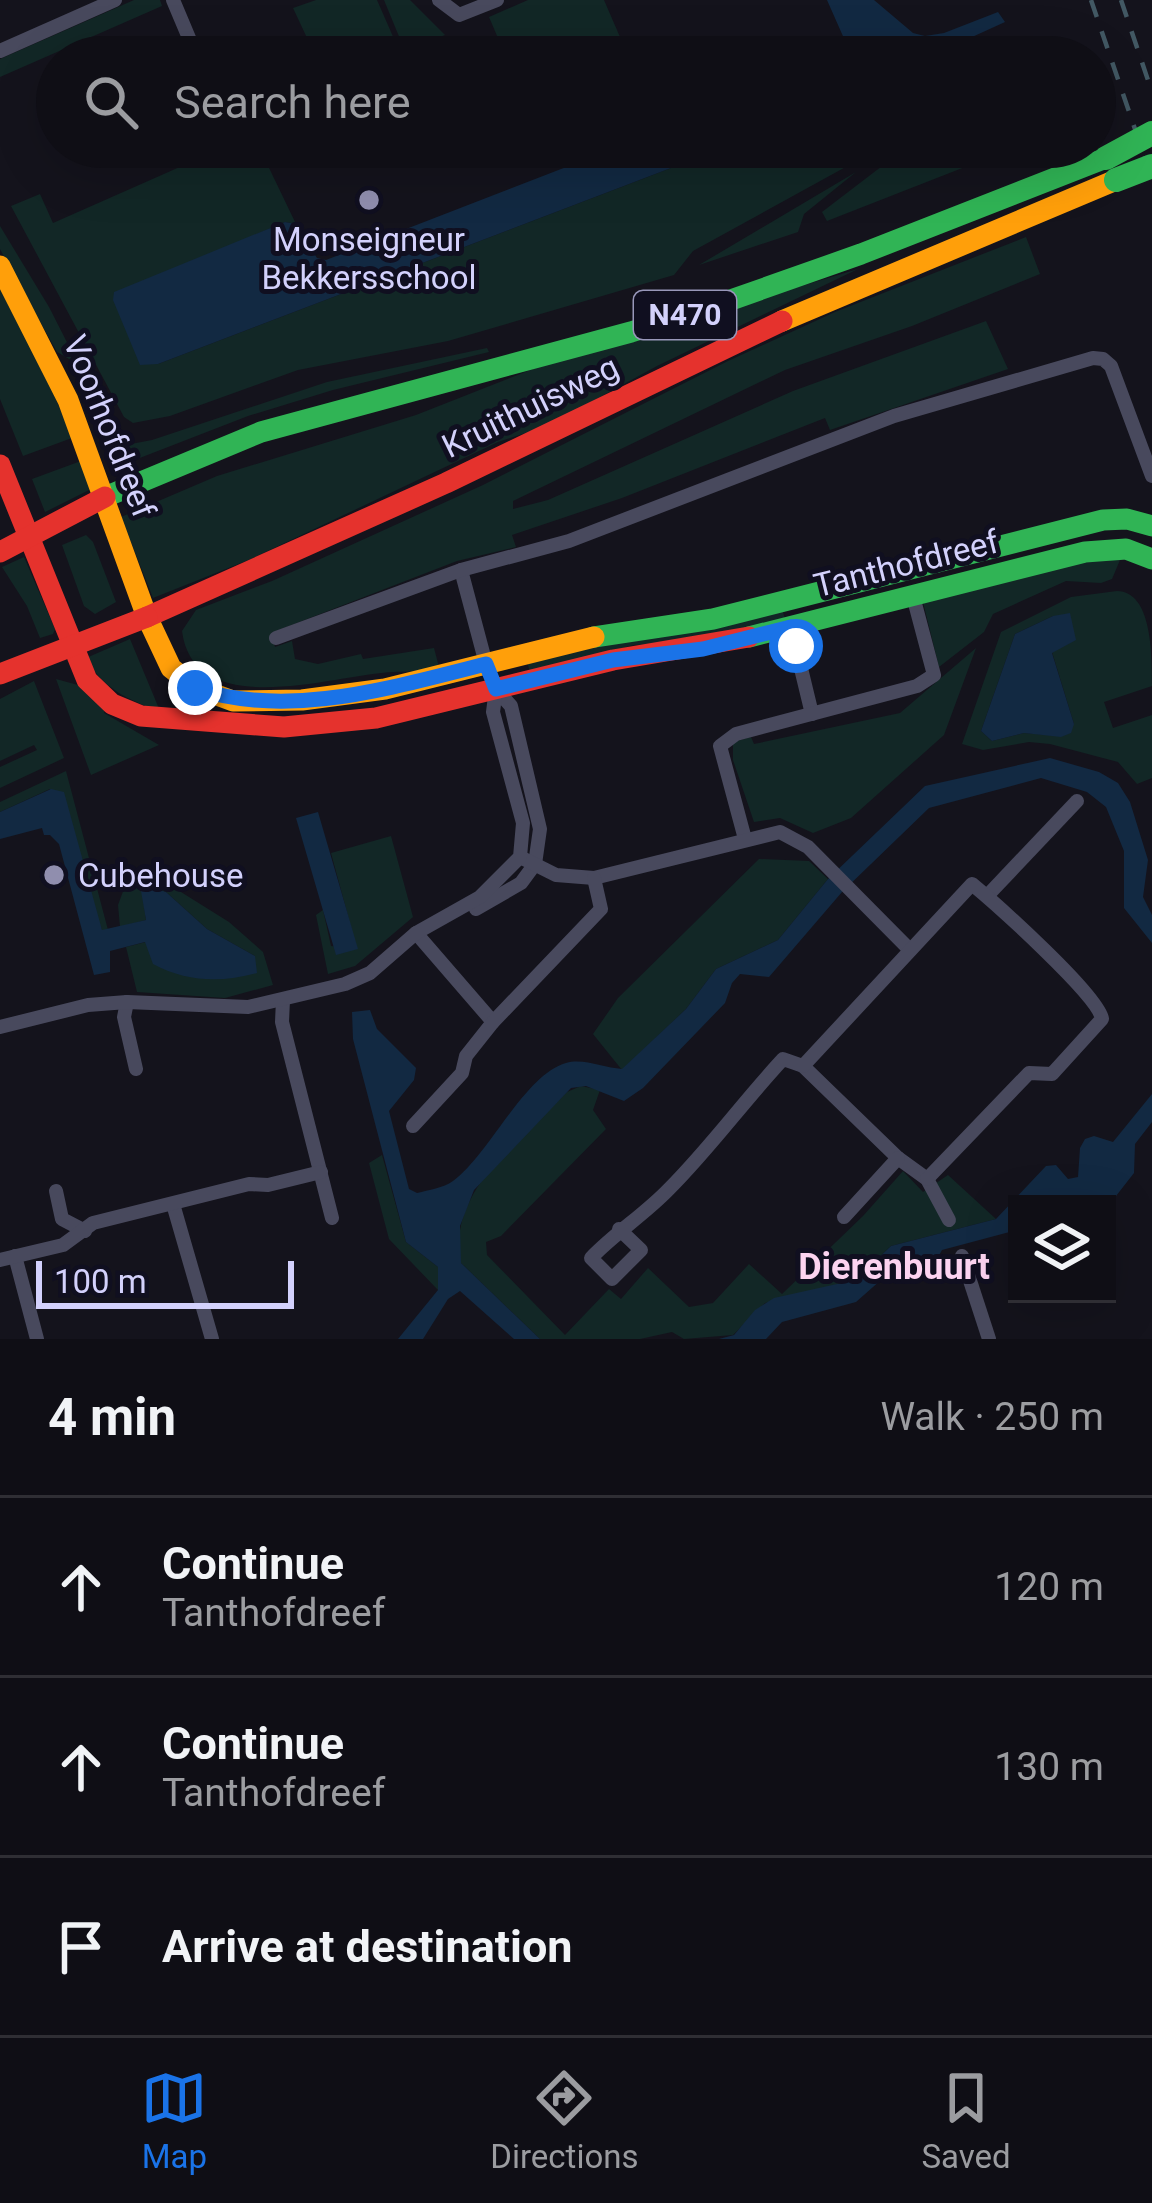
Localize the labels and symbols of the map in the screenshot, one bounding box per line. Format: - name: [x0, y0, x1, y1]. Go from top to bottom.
- marker: Monseigneur Bekkersschool: [356, 187, 382, 213]
- place label: Monseigneur Bekkersschool: [261, 220, 477, 297]
- road number: N470: [634, 291, 736, 339]
- street label: Voorhofdreef: [55, 329, 164, 524]
- street label: Kruithuisweg: [436, 347, 625, 466]
- street label: Tanthofdreef: [810, 522, 1003, 605]
- route start: [769, 619, 823, 673]
- route end: [168, 661, 222, 715]
- place label: Cubehouse: [78, 856, 243, 895]
- marker: Cubehouse: [41, 862, 67, 888]
- district label: Dierenbuurt: [798, 1246, 990, 1288]
- scale bar: [36, 1255, 294, 1308]

